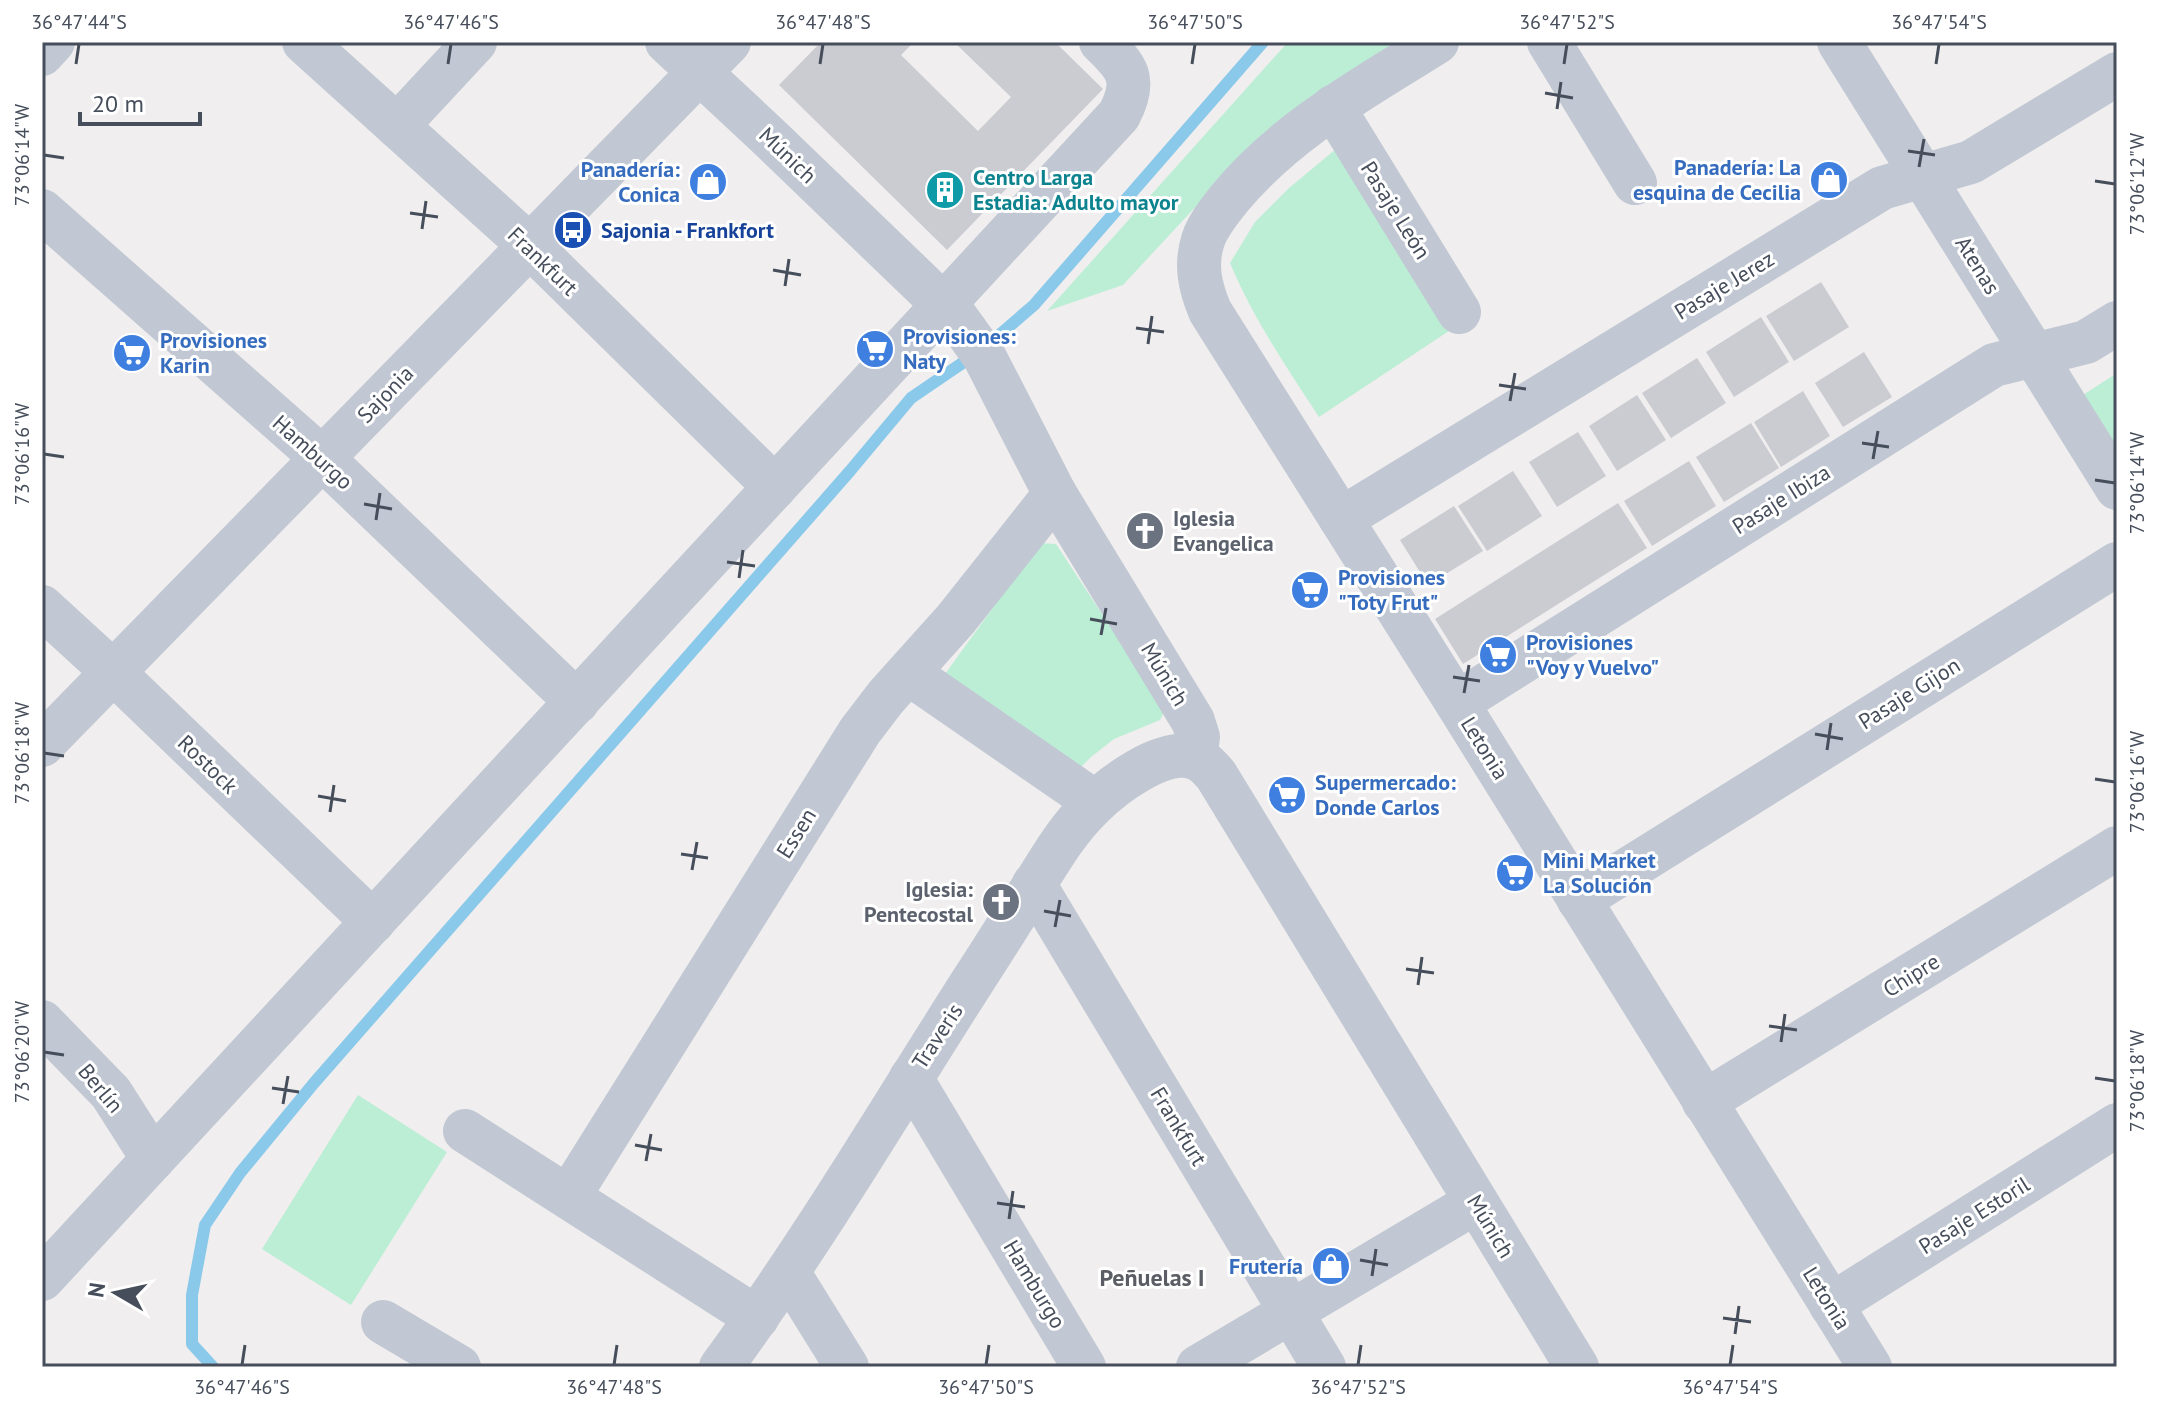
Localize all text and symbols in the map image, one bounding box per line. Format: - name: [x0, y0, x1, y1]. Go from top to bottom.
- text: 36°47'44"S: [31, 9, 127, 35]
- text: 36°47'46"S: [403, 9, 499, 35]
- text: 36°47'48"S: [775, 9, 871, 35]
- text: 36°47'50"S: [1147, 9, 1243, 35]
- text: 36°47'52"S: [1519, 9, 1615, 35]
- text: 36°47'54"S: [1891, 9, 1987, 35]
- scale bar: [80, 76, 200, 126]
- text: 20 m: [92, 88, 144, 119]
- text: 73°06'14"W: [9, 103, 35, 206]
- street label: Múnich: [753, 121, 823, 189]
- text: 73°06'12"W: [2124, 132, 2150, 235]
- place label: Panadería: La esquina de Cecilia: [1633, 153, 1801, 206]
- place label: Panadería: Conica: [581, 155, 680, 208]
- street label: Pasaje León: [1355, 156, 1437, 264]
- shop icon: Panadería: La esquina de Cecilia: [1808, 159, 1850, 201]
- shop icon: Panadería: Conica: [687, 161, 729, 203]
- place label: Centro Larga Estadia: Adulto mayor: [973, 163, 1179, 216]
- building icon: Centro Larga Estadia: Adulto mayor: [924, 169, 966, 211]
- bus stop icon: Sajonia - Frankfort: [552, 209, 594, 251]
- place label: Sajonia - Frankfort: [601, 216, 774, 244]
- street label: Frankfurt: [502, 221, 584, 302]
- street label: Atenas: [1949, 231, 2007, 299]
- street label: Pasaje Jerez: [1669, 244, 1779, 326]
- place label: Provisiones: Naty: [903, 322, 1016, 375]
- place label: Provisiones Karin: [160, 326, 267, 379]
- supermarket icon: Provisiones: Naty: [854, 328, 896, 370]
- supermarket icon: Provisiones Karin: [111, 332, 153, 374]
- street label: Sajonia: [351, 359, 419, 429]
- text: 73°06'16"W: [9, 402, 35, 505]
- street label: Hamburgo: [267, 409, 359, 495]
- text: 73°06'14"W: [2124, 431, 2150, 534]
- street label: Pasaje Ibiza: [1727, 458, 1835, 540]
- place label: Iglesia Evangelica: [1173, 504, 1274, 557]
- church icon: Iglesia Evangelica: [1124, 510, 1166, 552]
- place label: Provisiones "Toty Frut": [1338, 563, 1445, 616]
- supermarket icon: Provisiones "Toty Frut": [1289, 569, 1331, 611]
- place label: Provisiones "Voy y Vuelvo": [1526, 628, 1659, 681]
- supermarket icon: Provisiones "Voy y Vuelvo": [1477, 634, 1519, 676]
- street label: Múnich: [1135, 637, 1195, 711]
- street label: Pasaje Gijon: [1853, 651, 1965, 735]
- text: 73°06'18"W: [9, 701, 35, 804]
- street label: Letonia: [1455, 711, 1515, 785]
- street label: Rostock: [172, 729, 244, 800]
- text: 73°06'16"W: [2124, 730, 2150, 833]
- place label: Supermercado: Donde Carlos: [1315, 768, 1456, 821]
- supermarket icon: Supermercado: Donde Carlos: [1266, 774, 1308, 816]
- street label: Essen: [770, 803, 822, 863]
- place label: Mini Market La Solución: [1543, 846, 1656, 899]
- supermarket icon: Mini Market La Solución: [1494, 852, 1536, 894]
- place label: Iglesia: Pentecostal: [864, 875, 974, 928]
- church icon: Iglesia: Pentecostal: [980, 881, 1022, 923]
- street label: Chipre: [1878, 947, 1944, 1003]
- street label: Traveris: [906, 998, 968, 1074]
- text: 73°06'20"W: [9, 1000, 35, 1103]
- text: 73°06'18"W: [2124, 1029, 2150, 1132]
- street label: Berlín: [72, 1058, 130, 1118]
- street label: Frankfurt: [1145, 1082, 1214, 1171]
- street label: Pasaje Estoril: [1913, 1170, 2035, 1260]
- street label: Múnich: [1461, 1189, 1521, 1263]
- street label: Hamburgo: [998, 1235, 1072, 1333]
- shop icon: Frutería: [1310, 1245, 1352, 1287]
- place label: Frutería: [1229, 1252, 1303, 1280]
- north arrow: [76, 1253, 156, 1333]
- street label: Letonia: [1797, 1261, 1857, 1335]
- district label: Peñuelas I: [1099, 1262, 1205, 1293]
- text: N: [81, 1281, 111, 1299]
- text: 36°47'46"S: [194, 1374, 290, 1400]
- text: 36°47'48"S: [566, 1374, 662, 1400]
- text: 36°47'50"S: [938, 1374, 1034, 1400]
- text: 36°47'52"S: [1310, 1374, 1406, 1400]
- text: 36°47'54"S: [1682, 1374, 1778, 1400]

